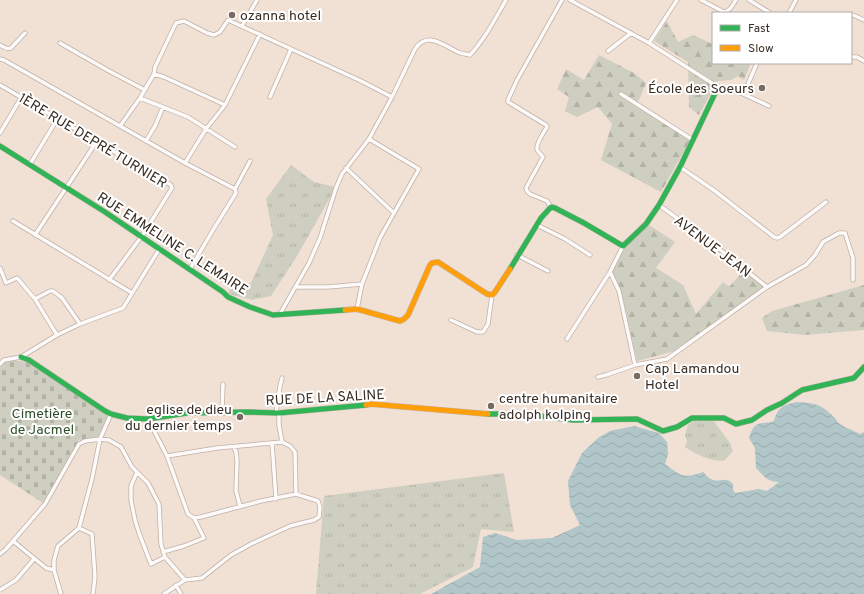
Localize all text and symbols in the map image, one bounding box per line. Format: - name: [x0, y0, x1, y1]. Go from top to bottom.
- place label: ozanna hotel: [240, 8, 321, 25]
- marker: ozanna hotel: [227, 10, 237, 20]
- legend: [712, 12, 852, 64]
- text: Fast: [748, 21, 770, 37]
- text: Slow: [748, 41, 774, 57]
- place label: École des Soeurs: [648, 80, 754, 98]
- marker: École des Soeurs: [757, 83, 767, 93]
- street label: 1ÈRE RUE DEPRÉ TURNIER: [15, 89, 170, 192]
- street label: RUE EMMELINE C. LEMAIRE: [94, 189, 251, 299]
- street label: AVENUE JEAN: [670, 213, 754, 282]
- place label: Cap Lamandou Hotel: [645, 361, 739, 394]
- marker: Cap Lamandou Hotel: [632, 371, 642, 381]
- street label: RUE DE LA SALINE: [265, 387, 385, 410]
- place label: centre humanitaire adolph kolping: [499, 391, 618, 424]
- marker: centre humanitaire adolph kolping: [486, 401, 496, 411]
- place label: eglise de dieu du dernier temps: [125, 402, 232, 435]
- park label: Cimetière de Jacmel: [10, 406, 74, 439]
- marker: eglise de dieu du dernier temps: [235, 412, 245, 422]

